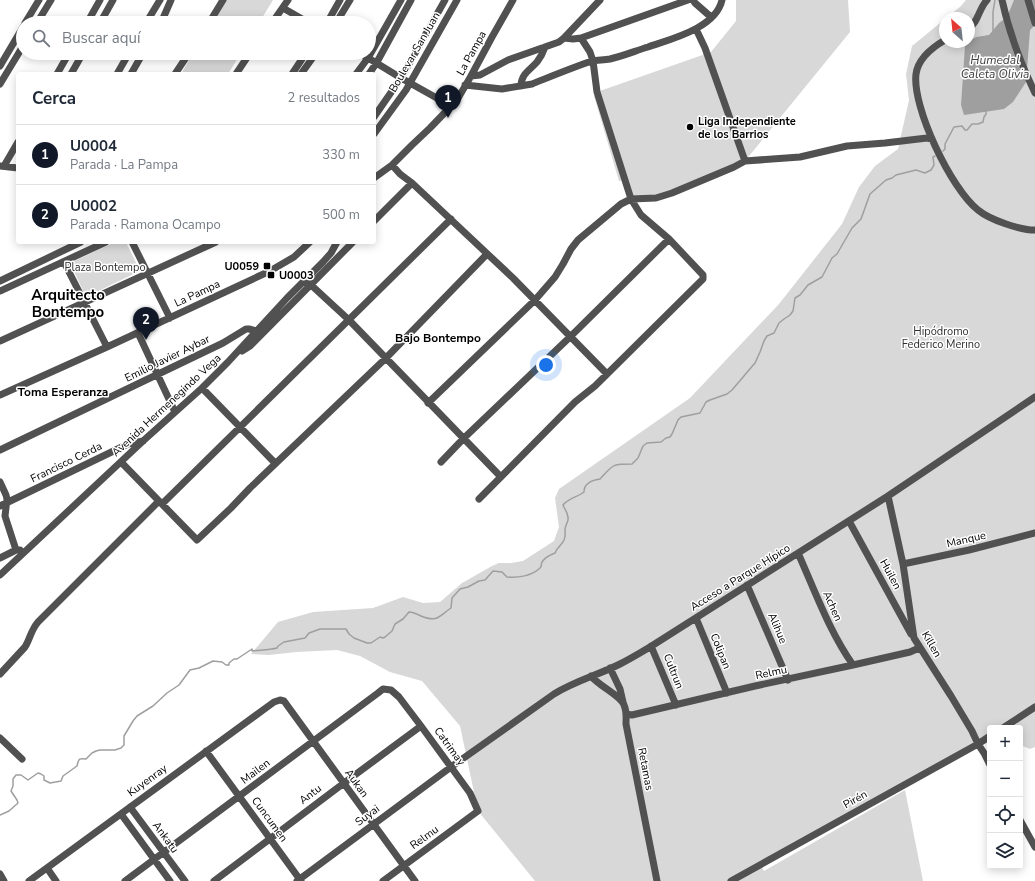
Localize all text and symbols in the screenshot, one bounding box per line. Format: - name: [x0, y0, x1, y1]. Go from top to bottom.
- street label: Boulevar San Juan: [385, 9, 444, 95]
- north arrow: [939, 12, 975, 48]
- search box: [16, 16, 376, 60]
- icon: search: [30, 27, 52, 49]
- text: Buscar aquí: [62, 28, 140, 48]
- street label: La Pampa: [453, 28, 490, 78]
- water label: Humedal Caleta Olivia: [961, 52, 1029, 82]
- pin: 1: [435, 85, 461, 118]
- text: Cerca: [32, 87, 76, 110]
- text: 2 resultados: [288, 89, 360, 107]
- place label: Liga Independiente de los Barrios: [698, 114, 796, 142]
- marker: Liga Independiente de los Barrios: [685, 122, 695, 132]
- text: U0004: [70, 136, 117, 156]
- text: 1: [41, 146, 49, 164]
- text: 330 m: [322, 146, 360, 164]
- text: Parada · La Pampa: [70, 156, 178, 174]
- text: U0002: [70, 196, 117, 216]
- text: 2: [41, 206, 49, 224]
- text: 500 m: [322, 206, 360, 224]
- text: Parada · Ramona Ocampo: [70, 216, 221, 234]
- place label: U0059: [224, 259, 259, 274]
- park label: Plaza Bontempo: [64, 260, 146, 275]
- marker: U0059: [262, 261, 272, 271]
- place label: U0003: [279, 268, 314, 283]
- marker: U0003: [266, 270, 276, 280]
- street label: La Pampa: [172, 276, 223, 311]
- district label: Arquitecto Bontempo: [31, 285, 105, 322]
- pin: 2: [133, 307, 159, 340]
- park label: Hipódromo Federico Merino: [902, 324, 980, 352]
- district label: Bajo Bontempo: [395, 330, 481, 346]
- street label: Emilio Javier Aybar: [122, 331, 212, 386]
- street label: Avenida Hermenegindo Vega: [108, 351, 224, 460]
- your location: [536, 355, 556, 375]
- district label: Toma Esperanza: [18, 384, 108, 400]
- street label: Francisco Cerda: [28, 439, 105, 486]
- street label: Manque: [945, 528, 987, 551]
- street label: Acceso a Parque Hípico: [687, 541, 793, 614]
- street label: Huilen: [876, 556, 905, 592]
- street label: Achen: [819, 589, 846, 624]
- street label: Alihue: [764, 610, 791, 646]
- street label: Killen: [918, 628, 945, 660]
- street label: Colipan: [707, 631, 735, 671]
- street label: Cultrun: [660, 651, 687, 691]
- street label: Relmu: [754, 662, 788, 683]
- street label: Catrimay: [431, 724, 469, 769]
- map controls: [987, 725, 1023, 869]
- button: +: [987, 725, 1023, 761]
- street label: Retamas: [634, 746, 657, 792]
- street label: Mailen: [238, 755, 273, 787]
- street label: Kuyenray: [124, 761, 171, 800]
- button: −: [987, 761, 1023, 797]
- street label: Aukan: [341, 766, 372, 801]
- street label: Antu: [296, 781, 325, 808]
- street label: Pirén: [840, 787, 870, 812]
- street label: Cuncumen: [248, 794, 291, 845]
- button: locate: [987, 797, 1023, 833]
- street label: Suyai: [352, 801, 383, 829]
- street label: Ankatu: [149, 818, 182, 856]
- street label: Relmu: [407, 822, 442, 853]
- button: layers: [987, 833, 1023, 869]

